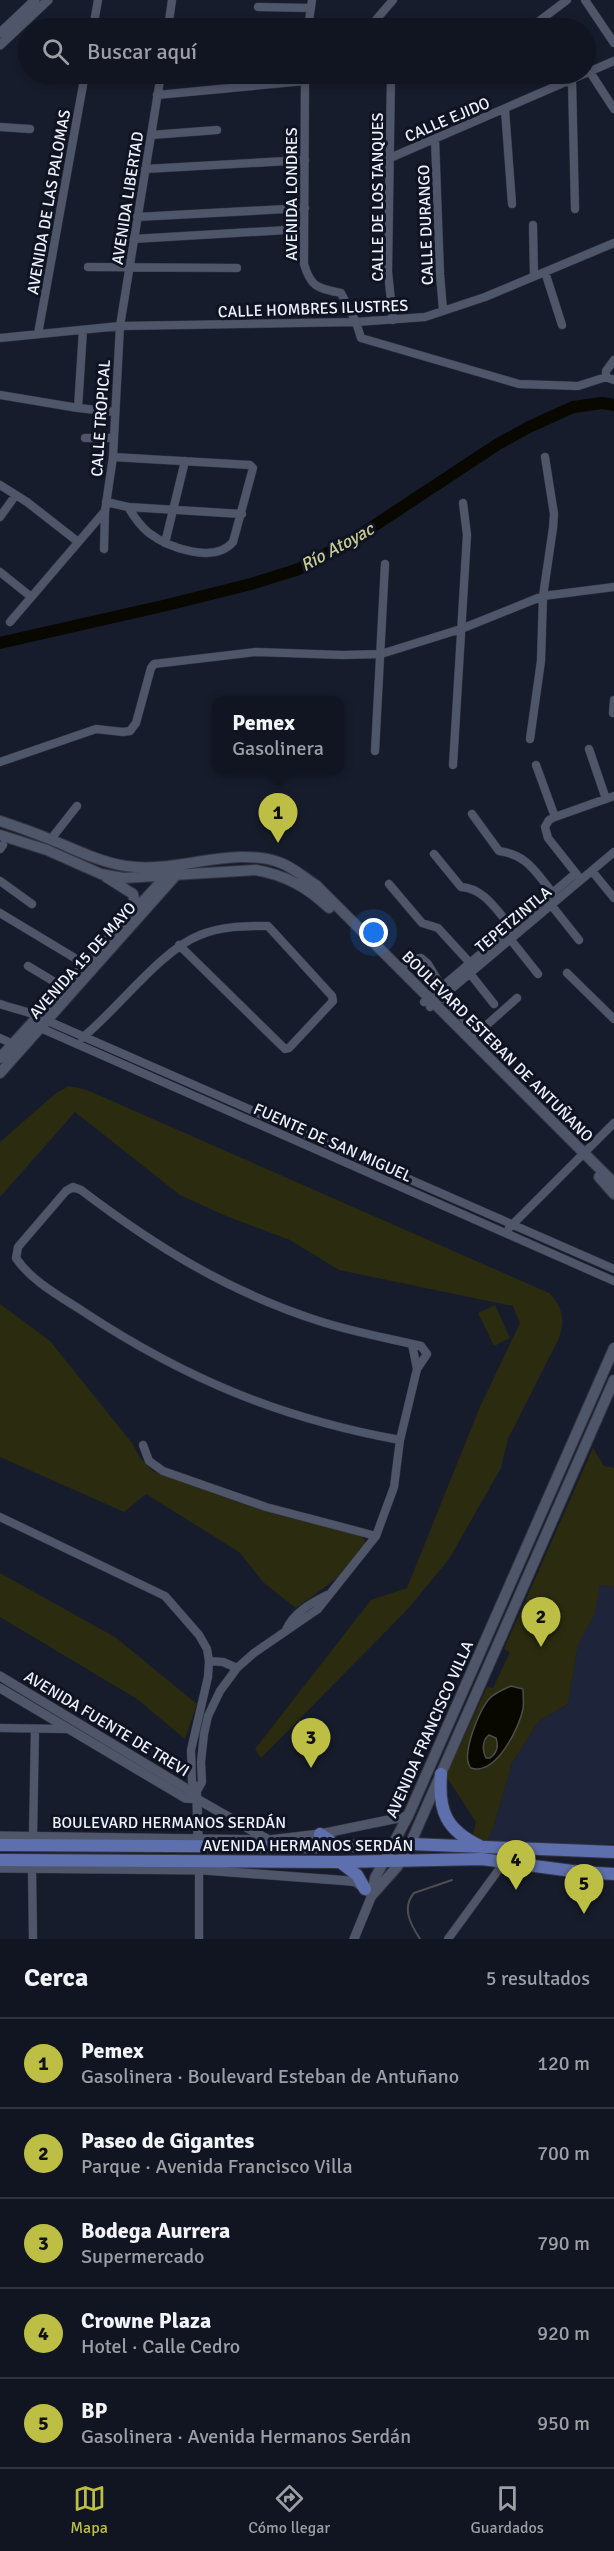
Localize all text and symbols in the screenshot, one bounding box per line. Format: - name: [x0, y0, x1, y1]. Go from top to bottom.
- search box: [18, 18, 596, 84]
- icon: search: [39, 35, 72, 68]
- text: Buscar aquí: [87, 38, 197, 65]
- street label: CALLE EJIDO: [402, 93, 493, 147]
- street label: AVENIDA DE LAS PALOMAS: [23, 108, 75, 296]
- street label: CALLE DE LOS TANQUES: [368, 112, 388, 281]
- street label: AVENIDA LONDRES: [282, 127, 302, 261]
- street label: AVENIDA LIBERTAD: [108, 130, 148, 266]
- street label: CALLE DURANGO: [414, 164, 438, 286]
- street label: CALLE HOMBRES ILUSTRES: [217, 296, 409, 322]
- street label: CALLE TROPICAL: [87, 359, 115, 477]
- water label: Río Atoyac: [296, 517, 379, 576]
- popup: [212, 696, 344, 774]
- text: Pemex: [232, 709, 295, 736]
- text: Gasolinera: [232, 736, 324, 761]
- pin: 1: [258, 794, 298, 843]
- street label: TEPETZINTLA: [471, 882, 556, 957]
- street label: AVENIDA 15 DE MAYO: [25, 898, 140, 1023]
- your location: [359, 918, 388, 947]
- street label: BOULEVARD ESTEBAN DE ANTUÑANO: [397, 947, 597, 1147]
- street label: FUENTE DE SAN MIGUEL: [250, 1099, 415, 1187]
- pin: 2: [522, 1598, 560, 1647]
- street label: AVENIDA FRANCISCO VILLA: [382, 1638, 478, 1821]
- street label: AVENIDA FUENTE DE TREVI: [20, 1667, 193, 1781]
- pin: 3: [292, 1718, 330, 1768]
- street label: BOULEVARD HERMANOS SERDÁN: [52, 1813, 286, 1833]
- street label: AVENIDA HERMANOS SERDÁN: [203, 1836, 413, 1856]
- pin: 4: [496, 1840, 536, 1890]
- pin: 5: [564, 1864, 604, 1914]
- text: Cerca: [24, 1962, 88, 1994]
- text: 5 resultados: [486, 1966, 590, 1991]
- text: Pemex: [81, 2037, 144, 2064]
- text: 1: [38, 2051, 49, 2076]
- text: 120 m: [537, 2051, 590, 2076]
- text: Gasolinera · Boulevard Esteban de Antuñano: [81, 2064, 459, 2089]
- text: Paseo de Gigantes: [81, 2127, 254, 2154]
- text: 2: [38, 2141, 49, 2166]
- text: 700 m: [537, 2141, 590, 2166]
- text: Parque · Avenida Francisco Villa: [81, 2154, 353, 2179]
- text: Bodega Aurrera: [81, 2217, 230, 2244]
- text: 3: [38, 2231, 49, 2256]
- text: 790 m: [537, 2231, 590, 2256]
- text: Supermercado: [81, 2244, 204, 2269]
- text: Crowne Plaza: [81, 2307, 211, 2334]
- text: 4: [38, 2321, 49, 2346]
- text: 920 m: [537, 2321, 590, 2346]
- text: Hotel · Calle Cedro: [81, 2334, 240, 2359]
- text: BP: [81, 2397, 107, 2424]
- text: 5: [38, 2411, 49, 2436]
- text: 950 m: [537, 2411, 590, 2436]
- text: Gasolinera · Avenida Hermanos Serdán: [81, 2424, 411, 2449]
- tab: Mapa: [70, 2482, 108, 2538]
- tab: Cómo llegar: [248, 2482, 330, 2538]
- tab: Guardados: [471, 2482, 544, 2538]

